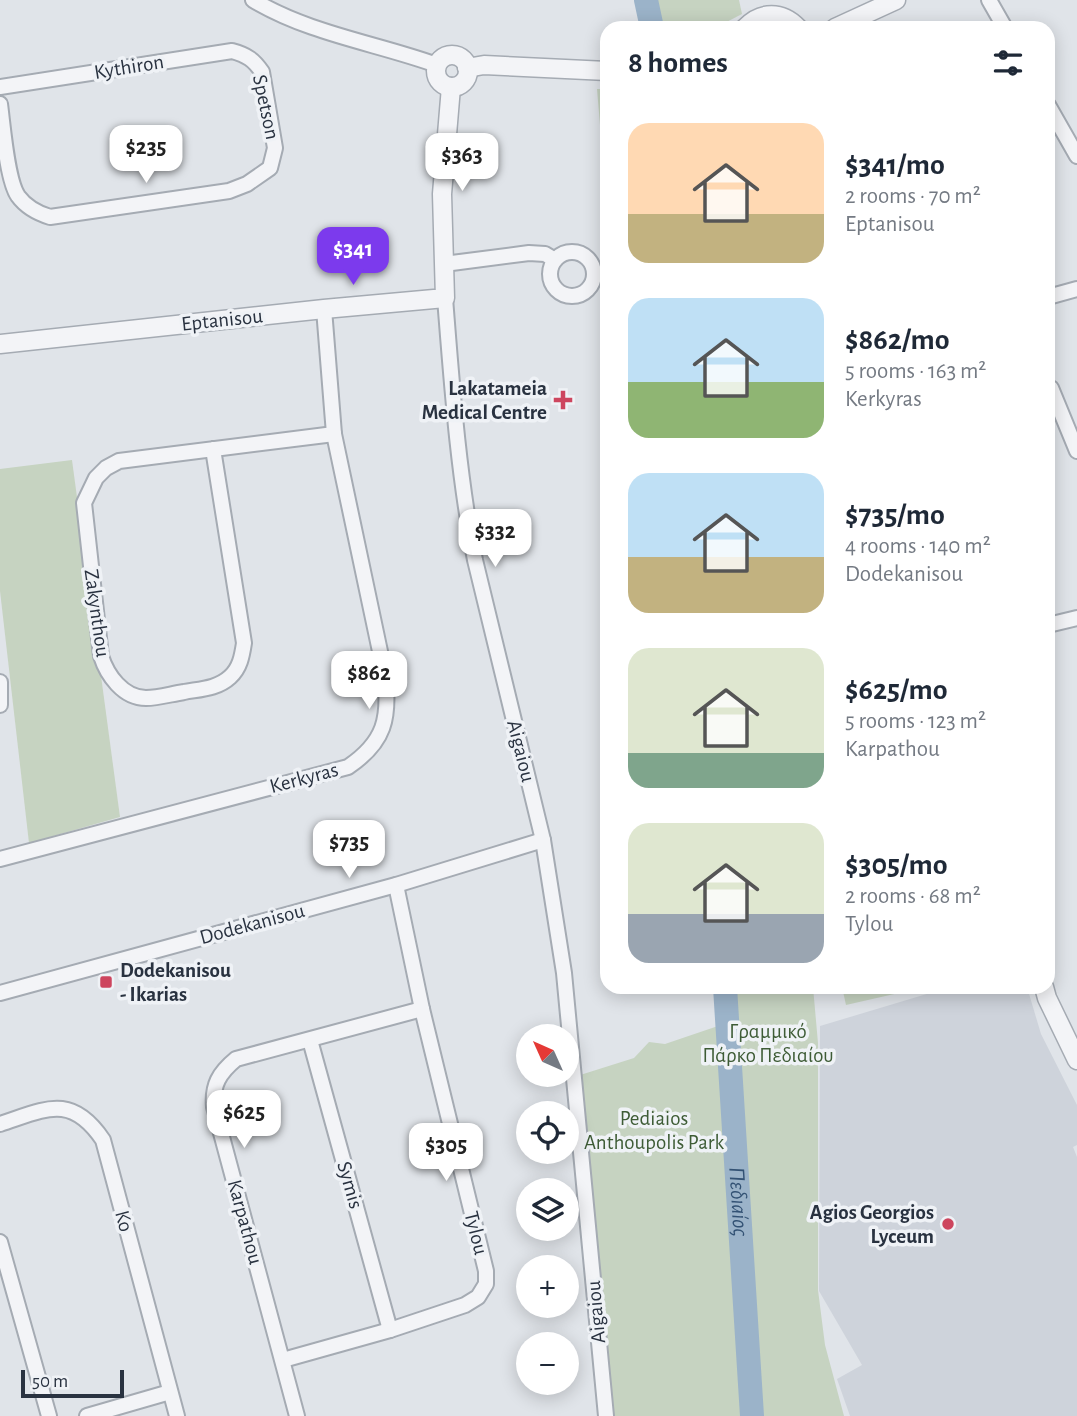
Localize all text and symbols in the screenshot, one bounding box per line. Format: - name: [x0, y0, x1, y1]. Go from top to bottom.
- icon: filters: [989, 44, 1027, 82]
- text: 8 homes: [628, 48, 728, 78]
- street label: Kythiron: [93, 51, 165, 83]
- street label: Spetson: [249, 73, 283, 141]
- pin: $235: [105, 125, 187, 185]
- pin: $363: [421, 134, 503, 193]
- text: $235: [125, 136, 167, 159]
- text: $363: [441, 144, 483, 167]
- text: $341/mo: [845, 150, 945, 180]
- icon: home: [684, 151, 768, 235]
- text: 2 rooms · 70 m²: [845, 185, 981, 208]
- text: Eptanisou: [845, 213, 935, 236]
- pin: $341: [312, 228, 394, 287]
- text: $341: [333, 238, 373, 261]
- street label: Eptanisou: [180, 305, 264, 335]
- text: $862/mo: [845, 325, 949, 355]
- icon: home: [684, 326, 768, 410]
- text: 5 rooms · 163 m²: [845, 360, 986, 383]
- place label: Lakatameia Medical Centre: [422, 378, 547, 423]
- text: Kerkyras: [845, 388, 922, 411]
- marker: Lakatameia Medical Centre: [553, 390, 573, 410]
- text: $735/mo: [845, 500, 945, 530]
- icon: home: [684, 501, 768, 585]
- pin: $332: [454, 510, 536, 569]
- text: $332: [474, 520, 516, 543]
- text: 4 rooms · 140 m²: [845, 535, 991, 558]
- text: Dodekanisou: [845, 563, 963, 586]
- street label: Zakynthou: [80, 568, 114, 659]
- pin: $862: [328, 652, 410, 711]
- text: $862: [347, 662, 391, 685]
- text: $625/mo: [845, 675, 948, 705]
- icon: home: [684, 676, 768, 760]
- text: 5 rooms · 123 m²: [845, 710, 986, 733]
- street label: Aigaiou: [503, 718, 539, 784]
- text: Karpathou: [845, 738, 940, 761]
- street label: Kerkyras: [267, 759, 341, 797]
- pin: $735: [308, 820, 390, 880]
- text: $735: [329, 831, 369, 854]
- text: $305/mo: [845, 850, 948, 880]
- icon: home: [684, 851, 768, 935]
- text: 2 rooms · 68 m²: [845, 885, 981, 908]
- street label: Dodekanisou: [197, 900, 307, 948]
- text: Tylou: [845, 913, 893, 936]
- place label: Dodekanisou - Ikarias: [120, 960, 231, 1005]
- marker: Dodekanisou - Ikarias: [98, 974, 114, 990]
- park label: Γραμμικό Πάρκο Πεδιαίου: [702, 1021, 834, 1066]
- north arrow: [516, 1024, 579, 1087]
- map controls: [516, 1024, 579, 1395]
- pin: $625: [203, 1090, 285, 1150]
- text: $625: [223, 1101, 265, 1124]
- button: locate: [516, 1101, 579, 1164]
- park label: Pediaios Anthoupolis Park: [584, 1108, 724, 1153]
- pin: $305: [405, 1124, 487, 1183]
- text: $305: [425, 1134, 467, 1157]
- street label: Symis: [333, 1159, 367, 1211]
- water label: Πεδιαίος: [725, 1166, 752, 1237]
- street label: Karpathou: [224, 1177, 266, 1267]
- button: layers: [516, 1178, 579, 1241]
- place label: Agios Georgios Lyceum: [810, 1202, 934, 1247]
- street label: Ko: [111, 1208, 137, 1234]
- street label: Tylou: [460, 1209, 492, 1257]
- marker: Agios Georgios Lyceum: [940, 1216, 956, 1232]
- button: +: [516, 1255, 579, 1318]
- street label: Aigaiou: [583, 1279, 609, 1344]
- button: −: [516, 1332, 579, 1395]
- scale bar: [21, 1367, 124, 1399]
- text: 50 m: [32, 1372, 68, 1391]

